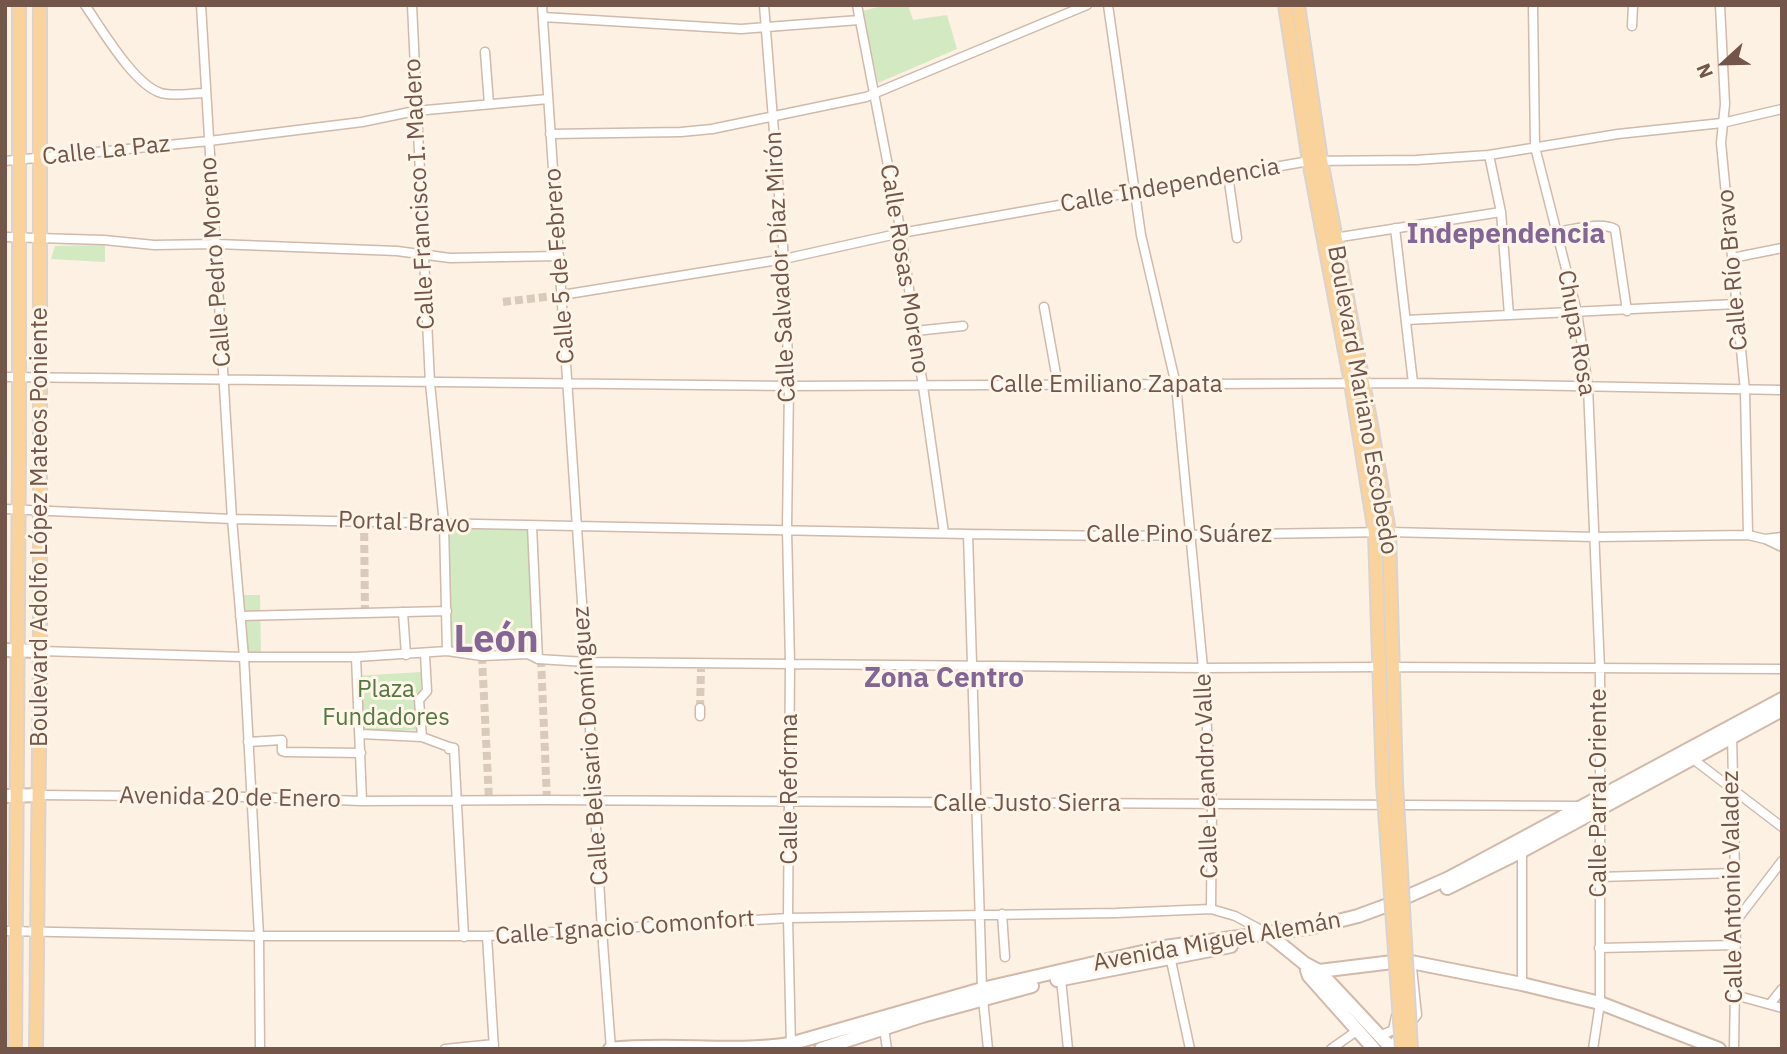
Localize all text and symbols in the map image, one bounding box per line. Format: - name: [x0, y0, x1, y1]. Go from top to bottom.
- north arrow: [1689, 28, 1759, 98]
- street label: Calle Francisco I. Madero: [399, 58, 441, 330]
- text: N: [1691, 60, 1718, 82]
- street label: Calle La Paz: [41, 130, 171, 172]
- street label: Calle Salvador Díaz Mirón: [760, 131, 802, 403]
- street label: Calle Independencia: [1058, 153, 1282, 219]
- street label: Calle Pedro Moreno: [194, 156, 238, 368]
- street label: Calle Rosas Moreno: [873, 162, 935, 376]
- street label: Calle 5 de Febrero: [539, 167, 581, 365]
- street label: Calle Río Bravo: [1712, 188, 1754, 352]
- district label: Independencia: [1407, 218, 1605, 252]
- street label: Boulevard Mariano Escobedo: [1321, 243, 1403, 557]
- street label: Chupa Rosa: [1551, 268, 1601, 398]
- street label: Boulevard Adolfo López Mateos Poniente: [26, 307, 54, 747]
- street label: Calle Emiliano Zapata: [989, 371, 1223, 399]
- street label: Portal Bravo: [338, 506, 470, 540]
- street label: Calle Pino Suárez: [1086, 521, 1272, 549]
- street label: Calle Belisario Domínguez: [567, 605, 615, 887]
- district label: León: [453, 618, 539, 664]
- district label: Zona Centro: [864, 662, 1024, 696]
- street label: Calle Leandro Valle: [1189, 673, 1225, 879]
- park label: Plaza Fundadores: [322, 676, 450, 732]
- street label: Calle Parral Oriente: [1585, 688, 1613, 898]
- street label: Calle Reforma: [776, 713, 804, 865]
- street label: Calle Antonio Valadez: [1717, 770, 1749, 1004]
- street label: Avenida 20 de Enero: [119, 782, 341, 814]
- street label: Calle Justo Sierra: [933, 790, 1121, 818]
- street label: Calle Ignacio Comonfort: [494, 905, 756, 951]
- street label: Avenida Miguel Alemán: [1091, 906, 1343, 978]

